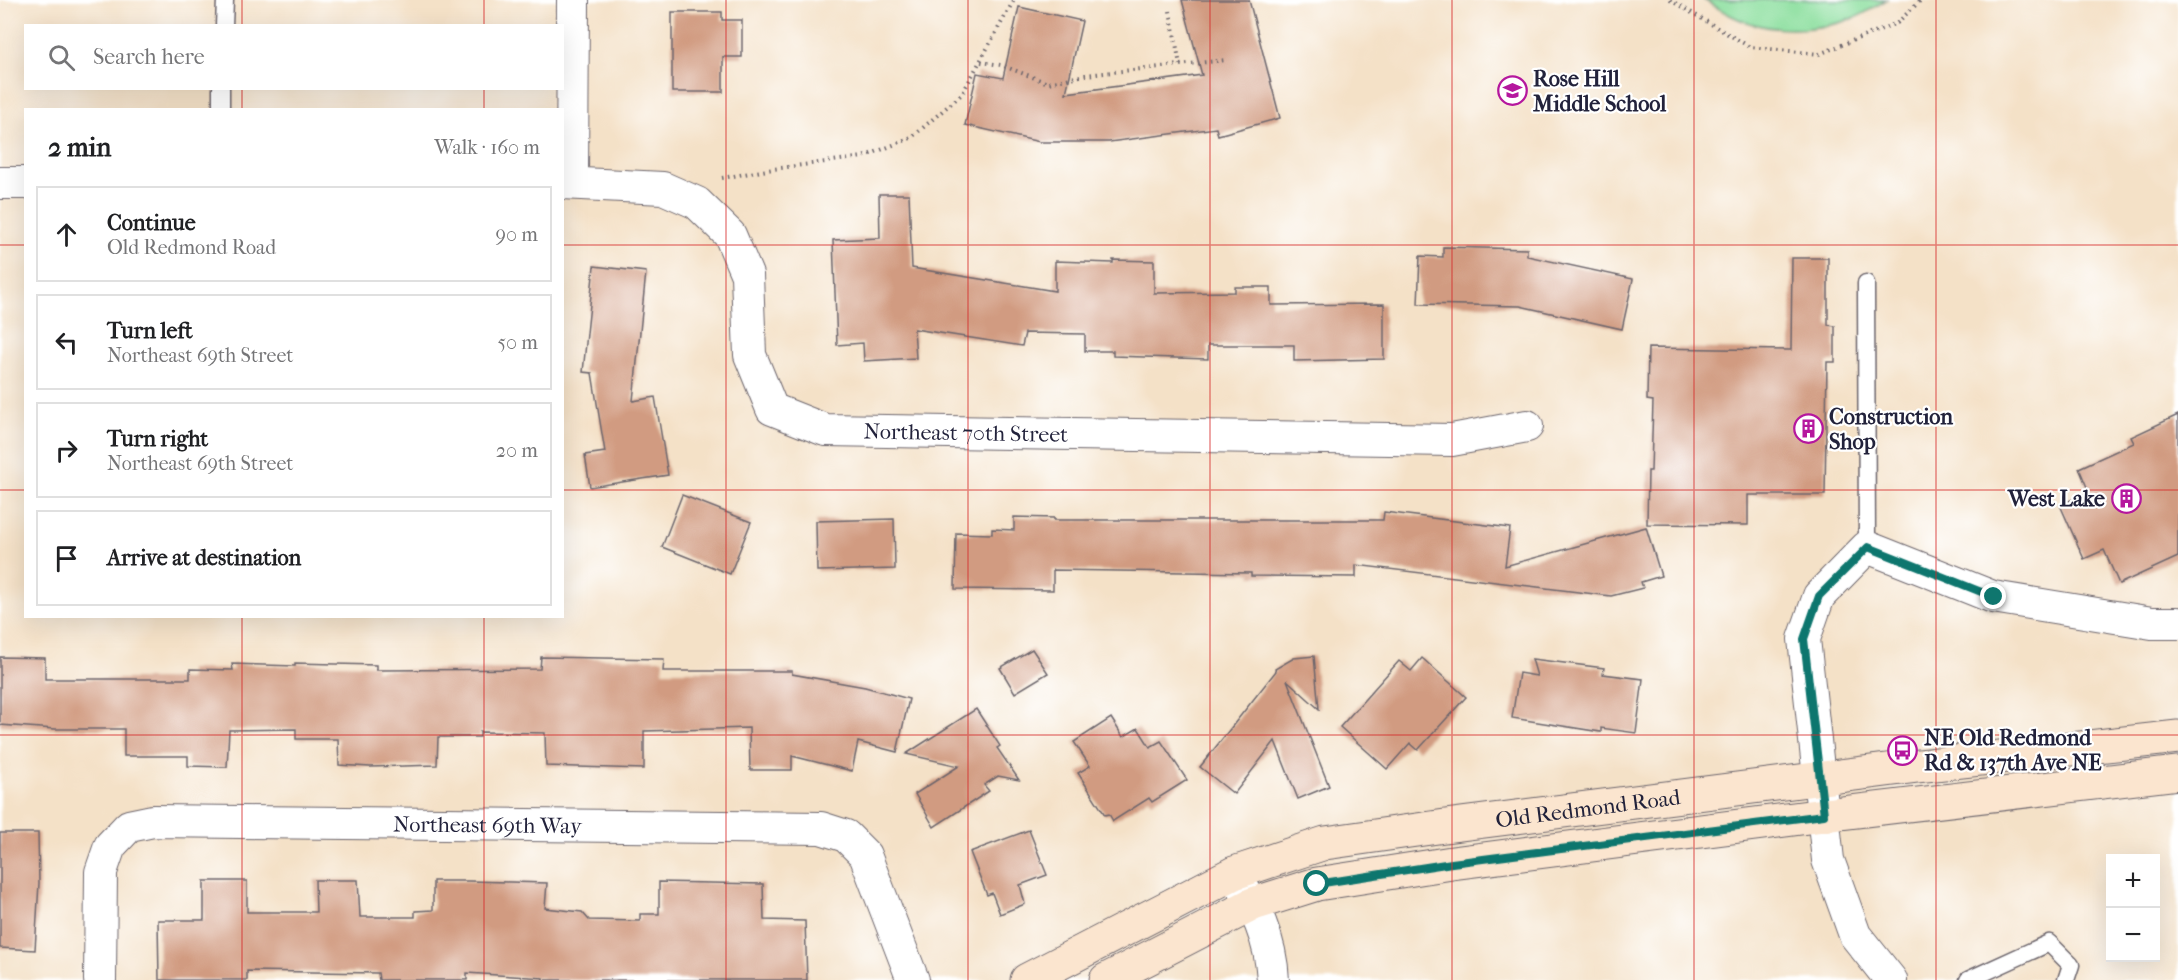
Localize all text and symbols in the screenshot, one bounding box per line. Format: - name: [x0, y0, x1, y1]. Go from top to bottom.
- search box: [24, 24, 564, 90]
- icon: search: [45, 41, 78, 74]
- text: Search here: [93, 44, 205, 70]
- place label: Rose Hill Middle School: [1532, 66, 1667, 117]
- school or university icon: Rose Hill Middle School: [1496, 75, 1528, 107]
- text: 2 min: [48, 132, 111, 163]
- text: Walk · 160 m: [434, 136, 540, 159]
- text: Continue: [107, 210, 196, 236]
- icon: ahead: [50, 218, 83, 251]
- text: 90 m: [496, 223, 538, 246]
- text: Old Redmond Road: [107, 236, 276, 259]
- text: Turn left: [107, 318, 193, 344]
- icon: left: [50, 326, 83, 359]
- text: 50 m: [497, 331, 538, 354]
- text: Northeast 69th Street: [107, 344, 293, 367]
- place label: Construction Shop: [1829, 404, 1953, 455]
- building icon: Construction Shop: [1792, 413, 1824, 445]
- street label: Northeast 70th Street: [863, 419, 1068, 448]
- text: Turn right: [107, 426, 208, 452]
- icon: right: [50, 434, 83, 467]
- text: 20 m: [496, 439, 538, 462]
- text: Northeast 69th Street: [107, 452, 293, 475]
- building icon: West Lake: [2110, 482, 2142, 514]
- place label: West Lake: [2007, 486, 2105, 512]
- icon: arrive: [50, 542, 83, 575]
- text: Arrive at destination: [107, 545, 301, 571]
- route end: [1980, 583, 2006, 609]
- place label: NE Old Redmond Rd & 137th Ave NE: [1924, 725, 2102, 776]
- bus stop icon: NE Old Redmond Rd & 137th Ave NE: [1887, 734, 1919, 766]
- street label: Old Redmond Road: [1494, 784, 1683, 833]
- street label: Northeast 69th Way: [393, 812, 583, 840]
- map controls: [2106, 854, 2160, 962]
- button: +: [2106, 854, 2160, 908]
- route start: [1303, 870, 1329, 896]
- button: −: [2106, 908, 2160, 962]

